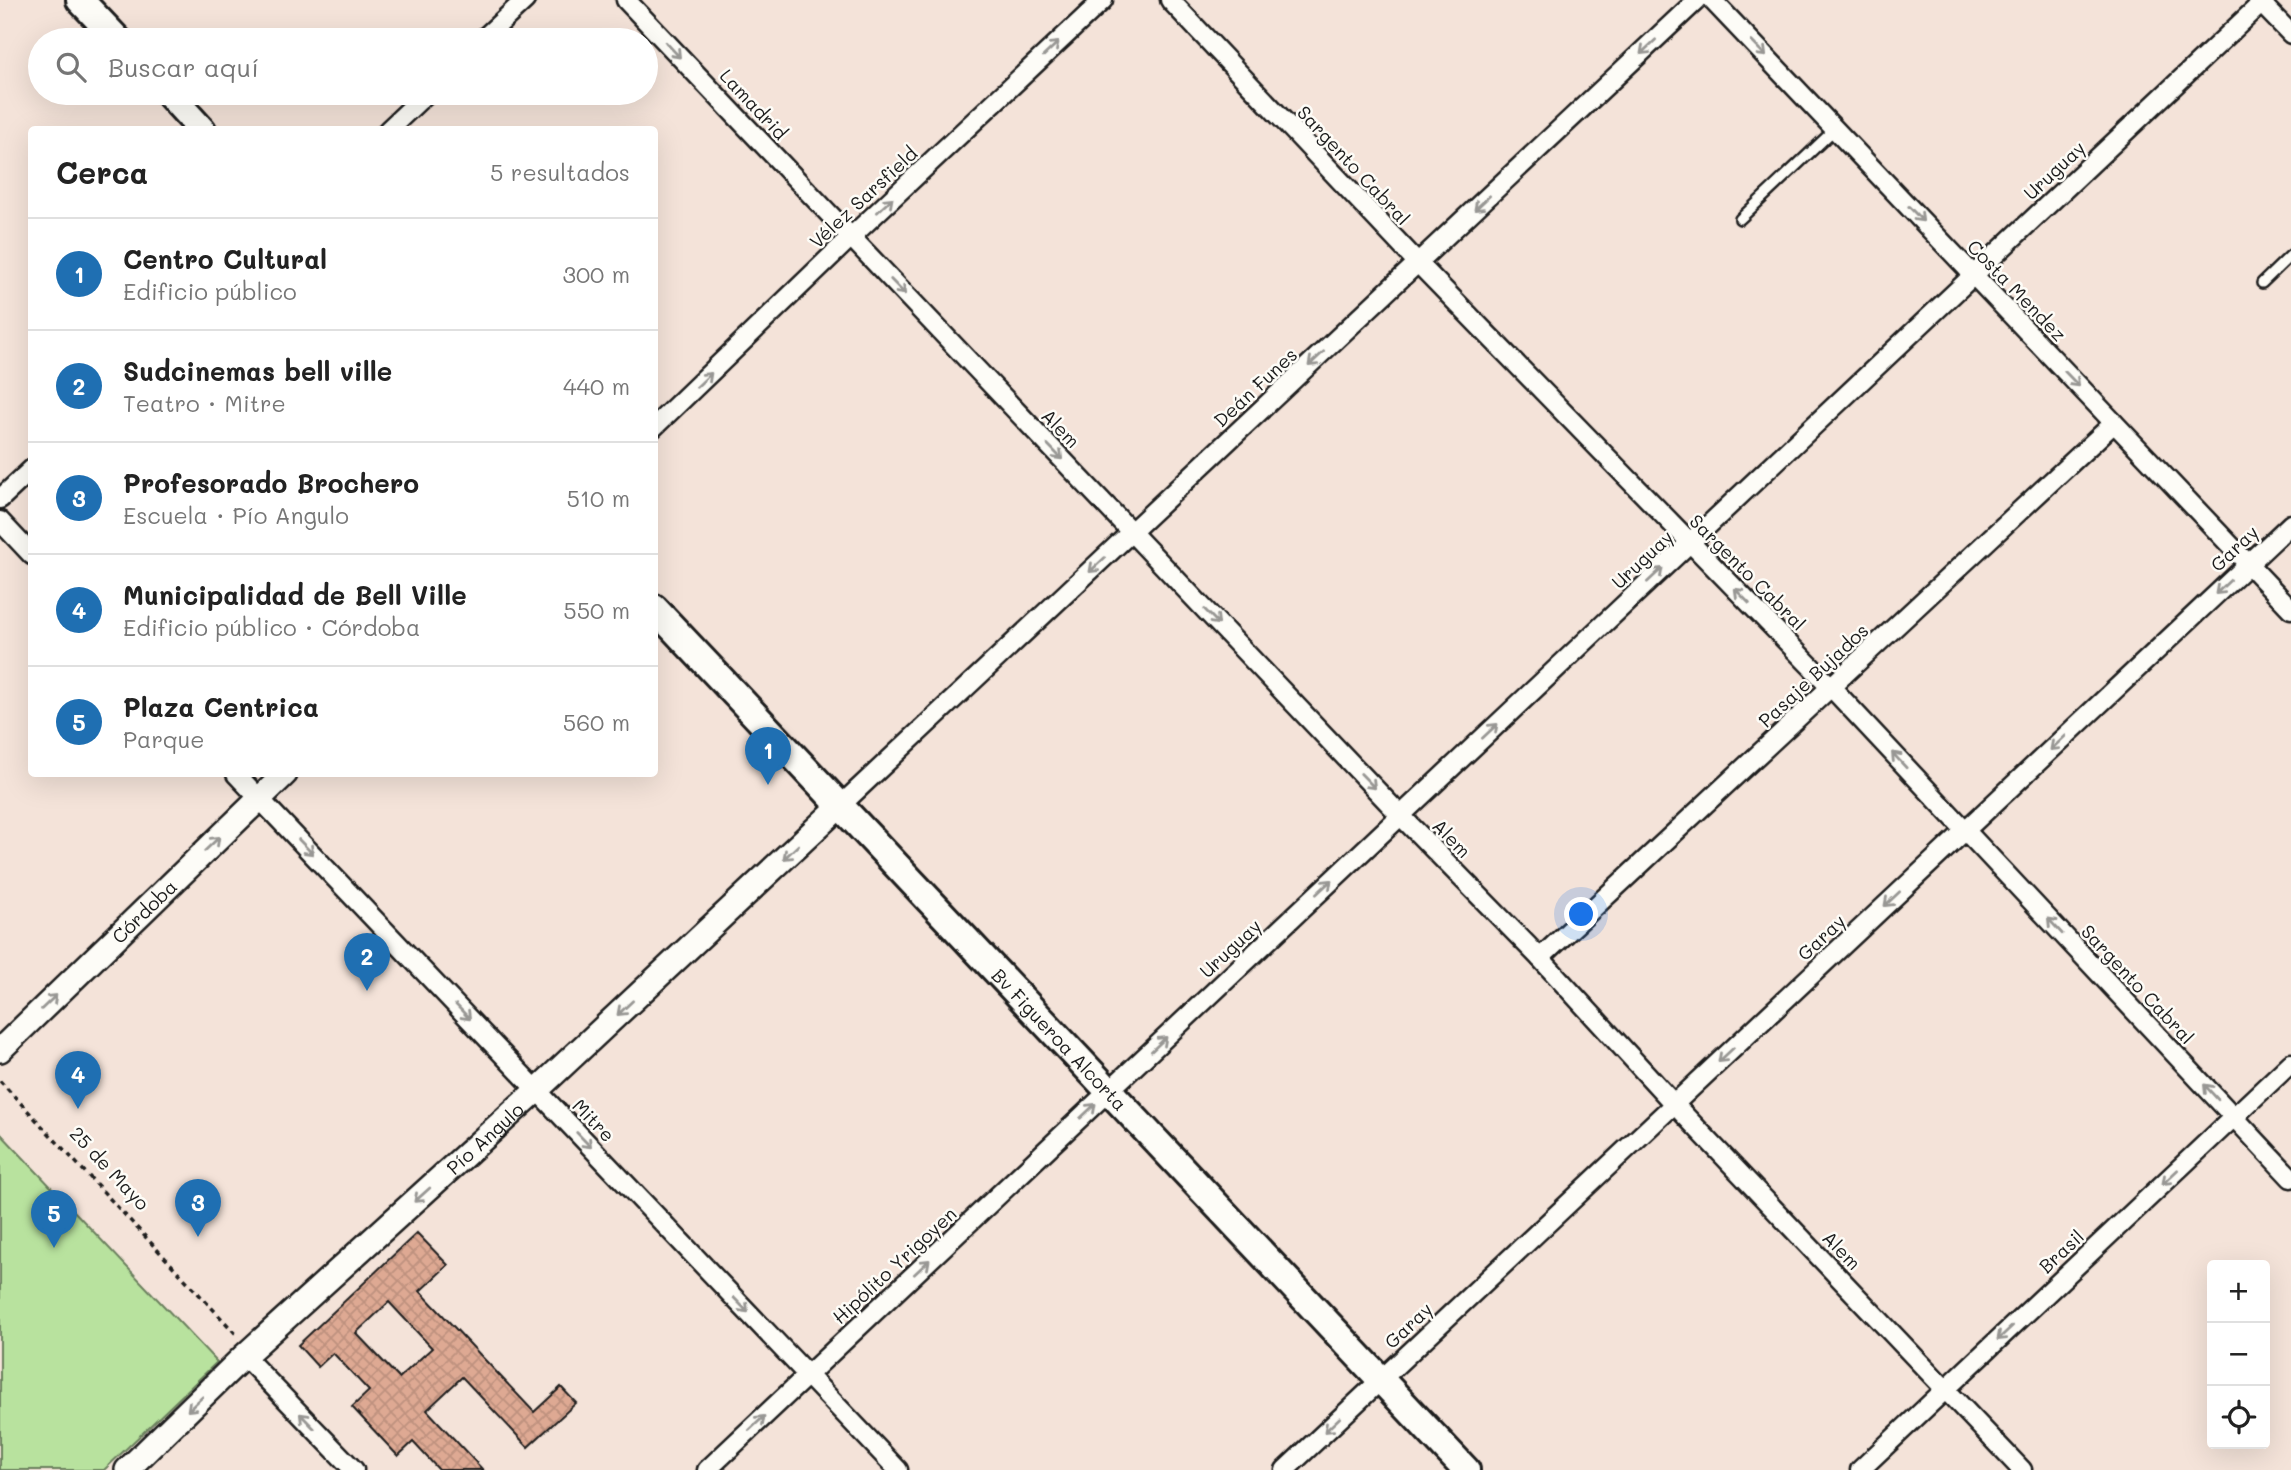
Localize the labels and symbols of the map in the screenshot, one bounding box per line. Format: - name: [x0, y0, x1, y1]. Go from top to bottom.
- one-way arrow: [1640, 38, 1657, 55]
- one-way arrow: [665, 41, 682, 58]
- one-way arrow: [1042, 41, 1059, 58]
- one-way arrow: [1750, 41, 1767, 58]
- street label: Lamadrid: [715, 63, 793, 145]
- street label: Sargento Cabral: [1292, 100, 1416, 230]
- street label: Uruguay: [2018, 135, 2090, 205]
- street label: Vélez Sarsfield: [804, 141, 922, 253]
- one-way arrow: [1474, 194, 1491, 211]
- one-way arrow: [876, 197, 893, 214]
- one-way arrow: [1907, 205, 1924, 222]
- street label: Costa Mendez: [1962, 234, 2072, 346]
- one-way arrow: [890, 278, 907, 295]
- street label: Deán Funes: [1208, 342, 1302, 432]
- one-way arrow: [1308, 350, 1325, 367]
- one-way arrow: [2064, 370, 2081, 387]
- one-way arrow: [695, 372, 712, 389]
- street label: Alem: [1036, 403, 1086, 453]
- one-way arrow: [1046, 443, 1063, 460]
- street label: Sargento Cabral: [1684, 508, 1812, 636]
- street label: Garay: [2205, 519, 2263, 577]
- street label: Uruguay: [1606, 524, 1678, 594]
- one-way arrow: [1089, 556, 1106, 573]
- one-way arrow: [1646, 567, 1663, 584]
- one-way arrow: [2215, 579, 2232, 596]
- one-way arrow: [1733, 588, 1750, 605]
- one-way arrow: [1203, 608, 1220, 625]
- street label: Pasaje Bujados: [1753, 618, 1873, 732]
- one-way arrow: [1481, 723, 1498, 740]
- pin: 1: [745, 727, 791, 785]
- one-way arrow: [2050, 735, 2067, 752]
- one-way arrow: [1891, 752, 1908, 769]
- one-way arrow: [1360, 773, 1377, 790]
- street label: Alem: [1427, 813, 1477, 863]
- one-way arrow: [203, 835, 220, 852]
- one-way arrow: [298, 838, 315, 855]
- one-way arrow: [782, 844, 800, 860]
- street label: Córdoba: [106, 873, 182, 948]
- one-way arrow: [1316, 879, 1333, 896]
- one-way arrow: [1883, 891, 1901, 907]
- your location: [1564, 897, 1598, 931]
- street label: Garay: [1792, 908, 1850, 966]
- street label: Uruguay: [1194, 913, 1266, 983]
- one-way arrow: [2046, 918, 2063, 935]
- street label: Sargento Cabral: [2076, 919, 2200, 1049]
- pin: 2: [344, 933, 390, 991]
- street label: Bv Figueroa Alcorta: [987, 962, 1133, 1115]
- one-way arrow: [40, 994, 57, 1011]
- one-way arrow: [617, 999, 634, 1016]
- one-way arrow: [454, 1003, 471, 1020]
- one-way arrow: [1150, 1035, 1167, 1052]
- one-way arrow: [1718, 1046, 1735, 1063]
- pin: 4: [55, 1051, 101, 1109]
- one-way arrow: [2203, 1084, 2220, 1101]
- street label: Mitre: [567, 1093, 621, 1147]
- street label: Pío Angulo: [440, 1096, 528, 1179]
- one-way arrow: [1079, 1102, 1096, 1119]
- street label: 25 de Mayo: [65, 1121, 155, 1215]
- one-way arrow: [576, 1131, 593, 1148]
- one-way arrow: [2162, 1169, 2179, 1186]
- pin: 3: [175, 1179, 221, 1237]
- one-way arrow: [413, 1187, 431, 1203]
- pin: 5: [31, 1190, 77, 1248]
- street label: Hipólito Yrigoyen: [827, 1201, 961, 1329]
- street label: Brasil: [2033, 1224, 2089, 1278]
- street label: Alem: [1817, 1225, 1867, 1275]
- one-way arrow: [913, 1259, 931, 1275]
- one-way arrow: [732, 1296, 749, 1313]
- street label: Garay: [1379, 1296, 1437, 1354]
- one-way arrow: [1996, 1325, 2013, 1342]
- one-way arrow: [187, 1395, 204, 1412]
- one-way arrow: [298, 1413, 315, 1430]
- one-way arrow: [748, 1415, 765, 1432]
- one-way arrow: [1324, 1416, 1342, 1433]

